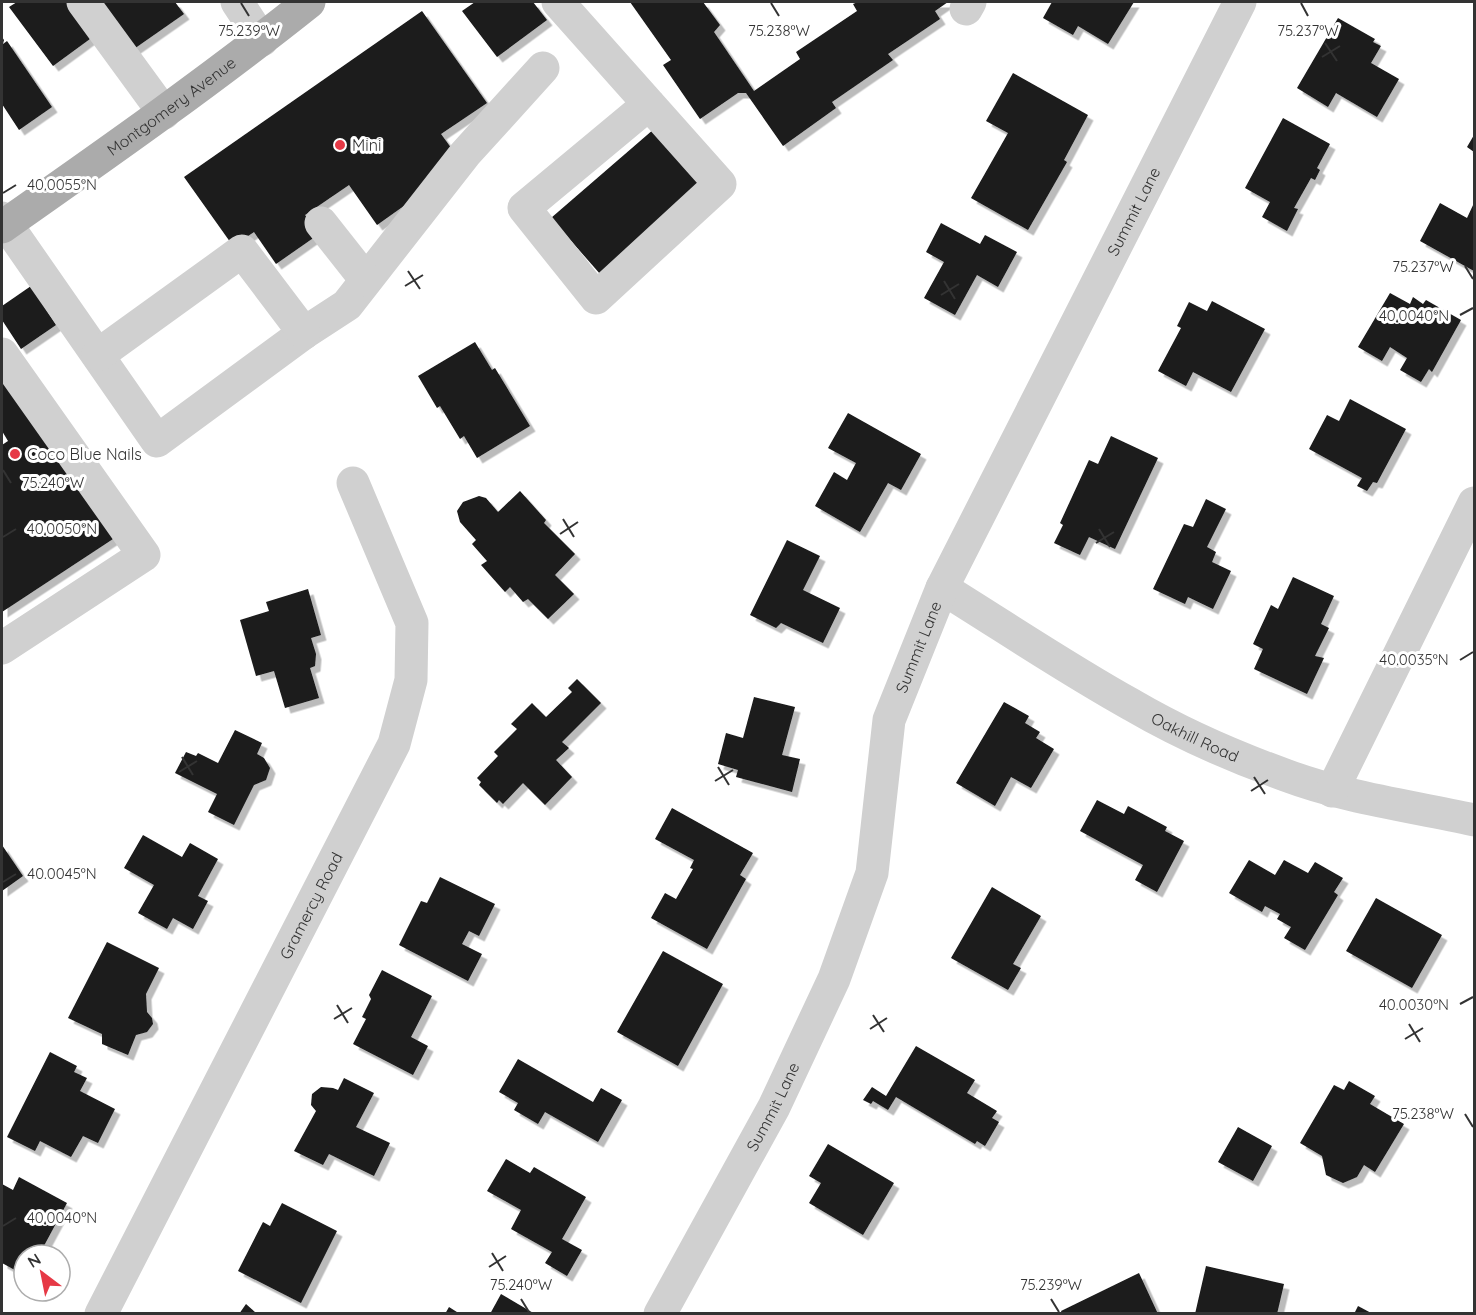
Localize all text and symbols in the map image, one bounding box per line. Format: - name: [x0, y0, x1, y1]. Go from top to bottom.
- text: 75.239°W: [218, 21, 281, 40]
- text: 75.238°W: [748, 21, 810, 40]
- text: 75.237°W: [1277, 21, 1339, 40]
- street label: Montgomery Avenue: [103, 52, 240, 160]
- place label: Mini: [352, 135, 381, 155]
- marker: Mini: [333, 138, 347, 152]
- street label: Summit Lane: [1103, 164, 1164, 259]
- text: 40.0055°N: [27, 175, 97, 194]
- text: 75.237°W: [1392, 257, 1454, 276]
- text: 40.0040°N: [1379, 306, 1449, 325]
- place label: Coco Blue Nails: [27, 444, 142, 464]
- marker: Coco Blue Nails: [8, 447, 22, 461]
- text: 75.240°W: [22, 473, 85, 492]
- text: 40.0050°N: [27, 519, 97, 538]
- street label: Summit Lane: [891, 598, 946, 696]
- text: 40.0035°N: [1379, 650, 1449, 669]
- street label: Oakhill Road: [1148, 708, 1242, 766]
- street label: Gramercy Road: [275, 849, 347, 963]
- text: 40.0045°N: [27, 864, 97, 883]
- text: 40.0030°N: [1379, 995, 1449, 1014]
- street label: Summit Lane: [742, 1059, 804, 1155]
- text: 75.238°W: [1392, 1104, 1454, 1123]
- text: 40.0040°N: [27, 1208, 97, 1227]
- north arrow: [12, 1243, 72, 1303]
- text: N: [24, 1249, 44, 1272]
- text: 75.240°W: [490, 1275, 553, 1294]
- text: 75.239°W: [1020, 1275, 1083, 1294]

